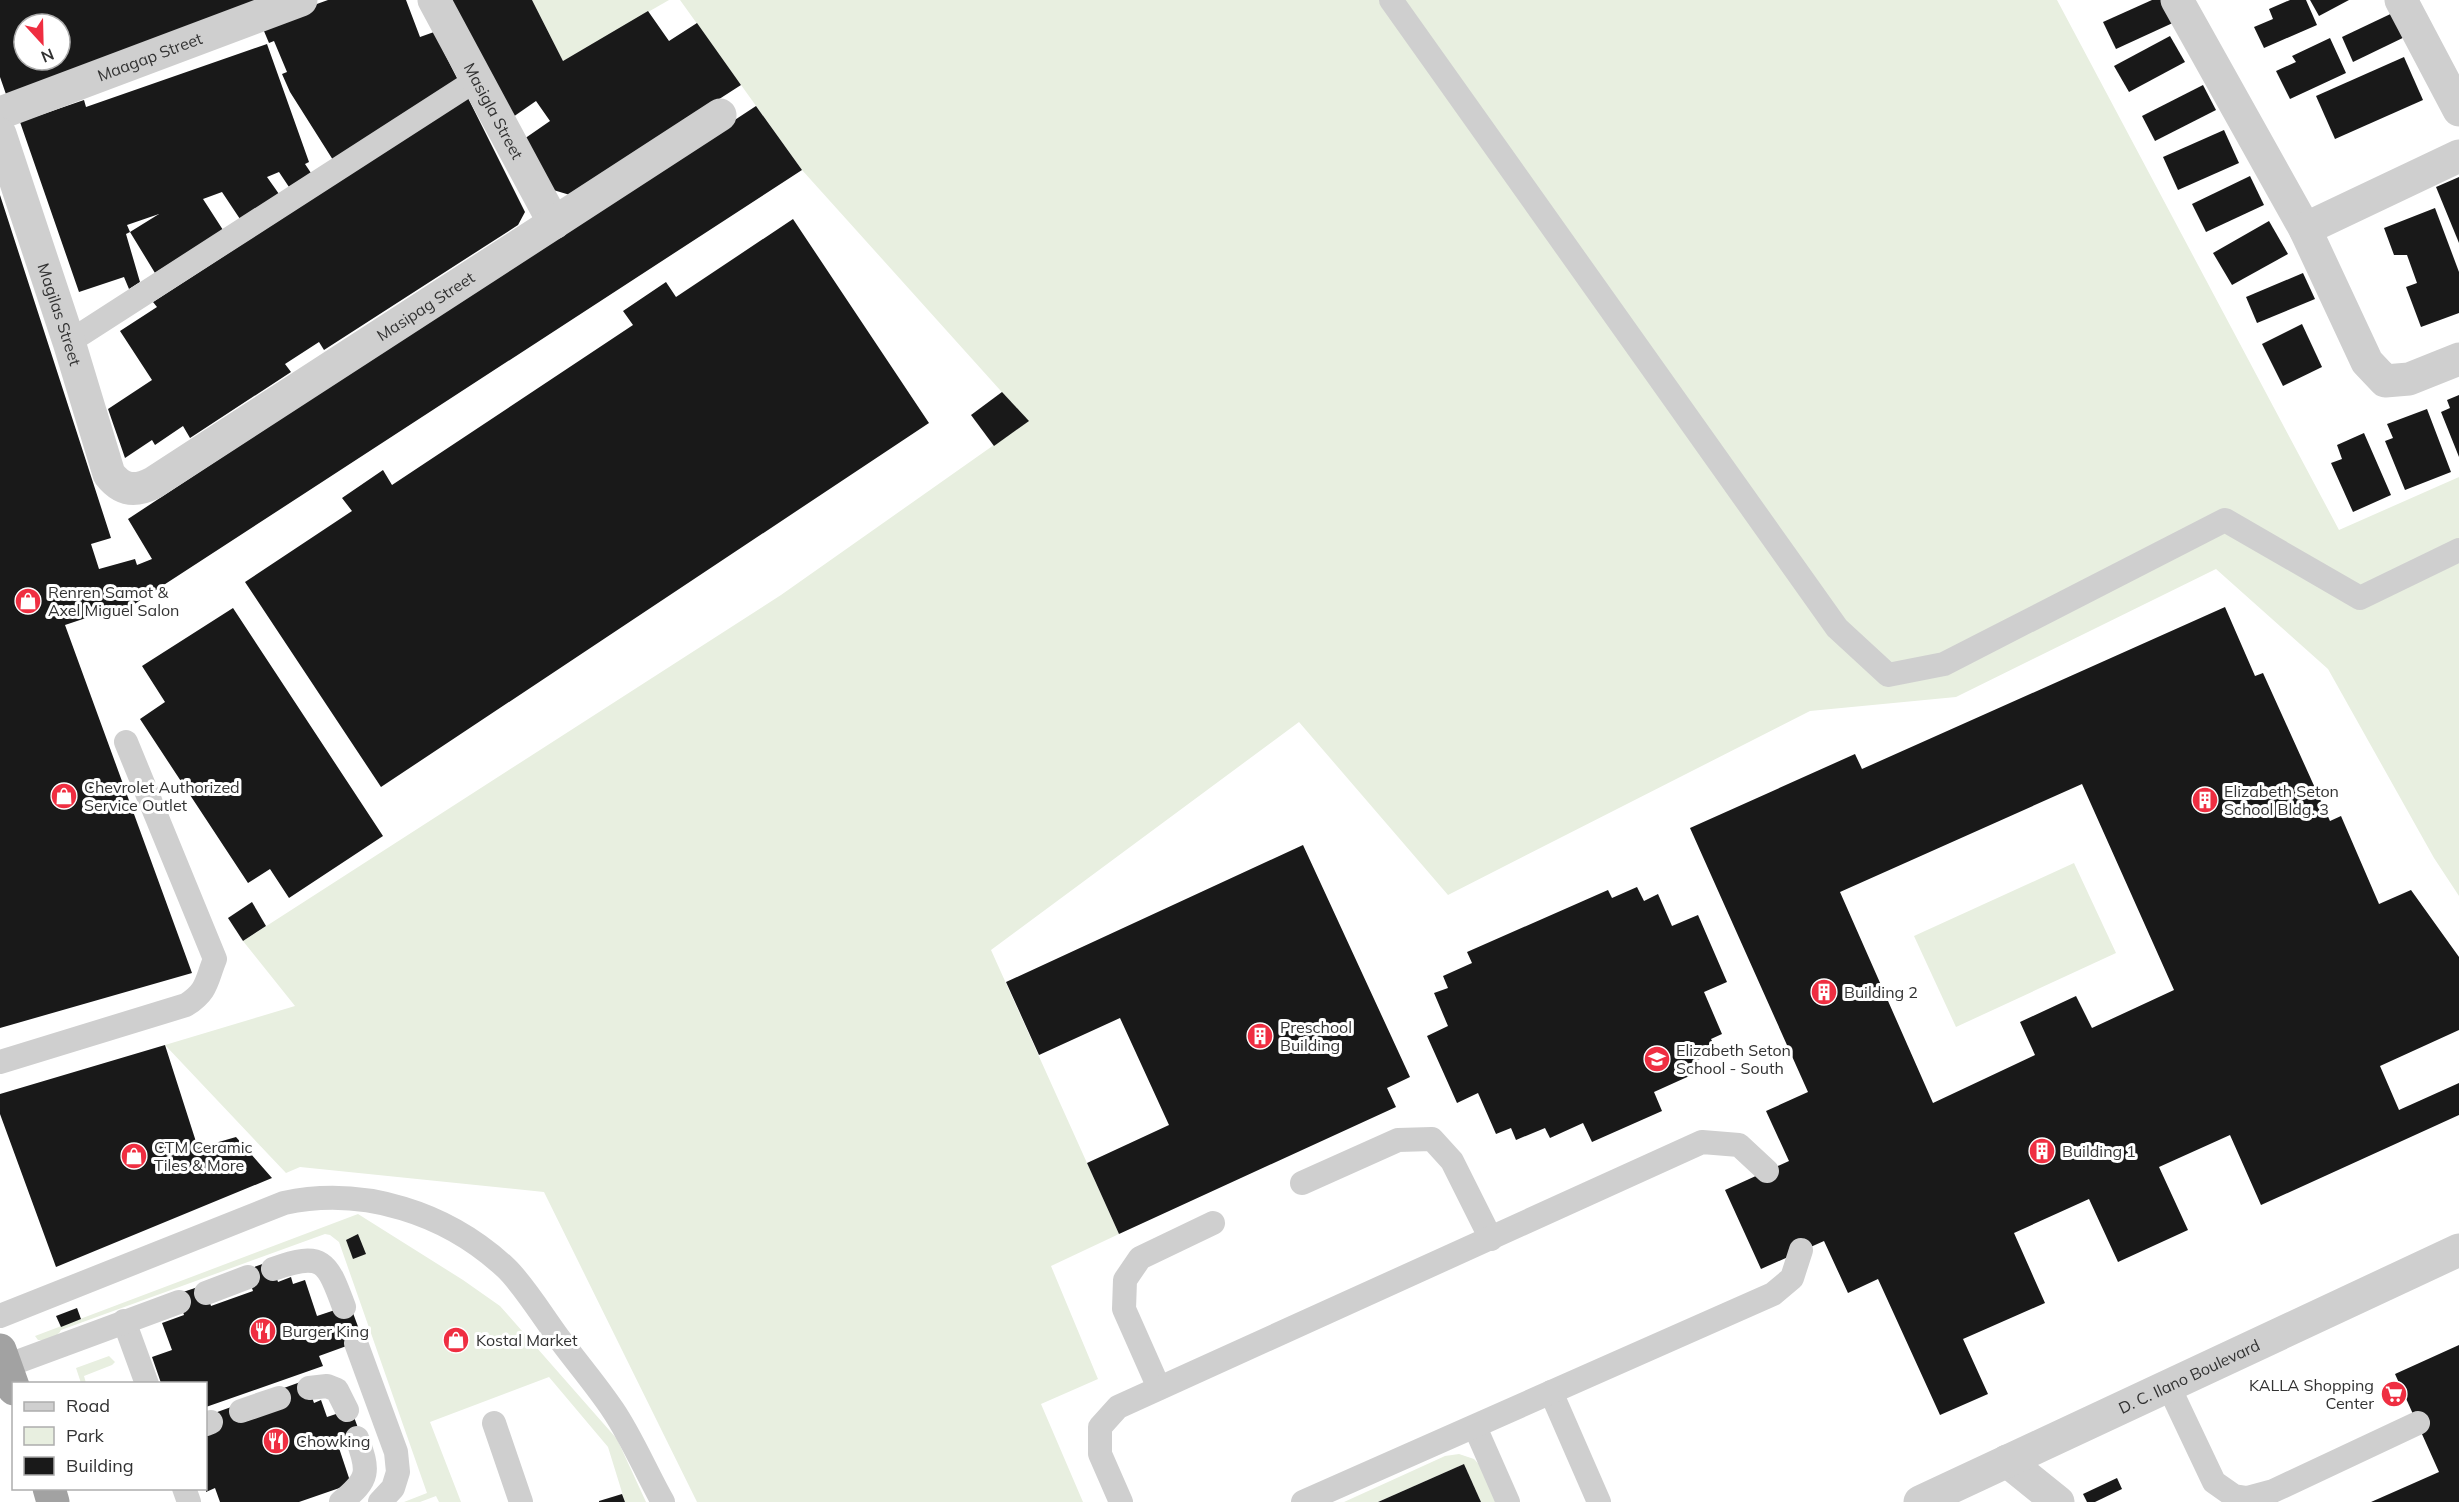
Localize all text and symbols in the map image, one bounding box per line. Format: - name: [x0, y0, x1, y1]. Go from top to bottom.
- north arrow: [12, 12, 72, 72]
- street label: Maagap Street: [95, 28, 205, 86]
- text: N: [38, 44, 57, 67]
- street label: Masigla Street: [460, 59, 528, 163]
- street label: Magilas Street: [34, 261, 86, 368]
- street label: Masipag Street: [373, 267, 478, 345]
- place label: Renren Samot & Axel Miguel Salon: [48, 582, 179, 620]
- shop icon: Renren Samot & Axel Miguel Salon: [13, 586, 43, 616]
- place label: Chevrolet Authorized Service Outlet: [84, 777, 240, 815]
- shop icon: Chevrolet Authorized Service Outlet: [49, 781, 79, 811]
- place label: Elizabeth Seton School Bldg. 3: [2224, 781, 2339, 819]
- building icon: Elizabeth Seton School Bldg. 3: [2190, 785, 2220, 815]
- building icon: Building 2: [1809, 977, 1839, 1007]
- place label: Building 2: [1844, 982, 1918, 1002]
- place label: Preschool Building: [1280, 1017, 1352, 1055]
- building icon: Preschool Building: [1245, 1021, 1275, 1051]
- place label: Elizabeth Seton School - South: [1676, 1040, 1791, 1078]
- school or university icon: Elizabeth Seton School - South: [1642, 1044, 1672, 1074]
- building icon: Building 1: [2027, 1136, 2057, 1166]
- place label: CTM Ceramic Tiles & More: [154, 1137, 253, 1175]
- shop icon: CTM Ceramic Tiles & More: [119, 1141, 149, 1171]
- place label: Building 1: [2062, 1141, 2136, 1161]
- restaurant icon: Burger King: [248, 1316, 278, 1346]
- place label: Burger King: [282, 1321, 369, 1341]
- shop icon: Kostal Market: [441, 1325, 471, 1355]
- place label: Kostal Market: [476, 1330, 578, 1350]
- street label: D. C. Ilano Boulevard: [2115, 1335, 2263, 1418]
- place label: KALLA Shopping Center: [2249, 1375, 2374, 1413]
- supermarket icon: KALLA Shopping Center: [2379, 1379, 2409, 1409]
- legend: [12, 1382, 207, 1490]
- text: Road: [66, 1394, 110, 1417]
- text: Park: [66, 1424, 105, 1447]
- restaurant icon: Chowking: [261, 1426, 291, 1456]
- place label: Chowking: [296, 1431, 370, 1451]
- text: Building: [66, 1454, 134, 1477]

